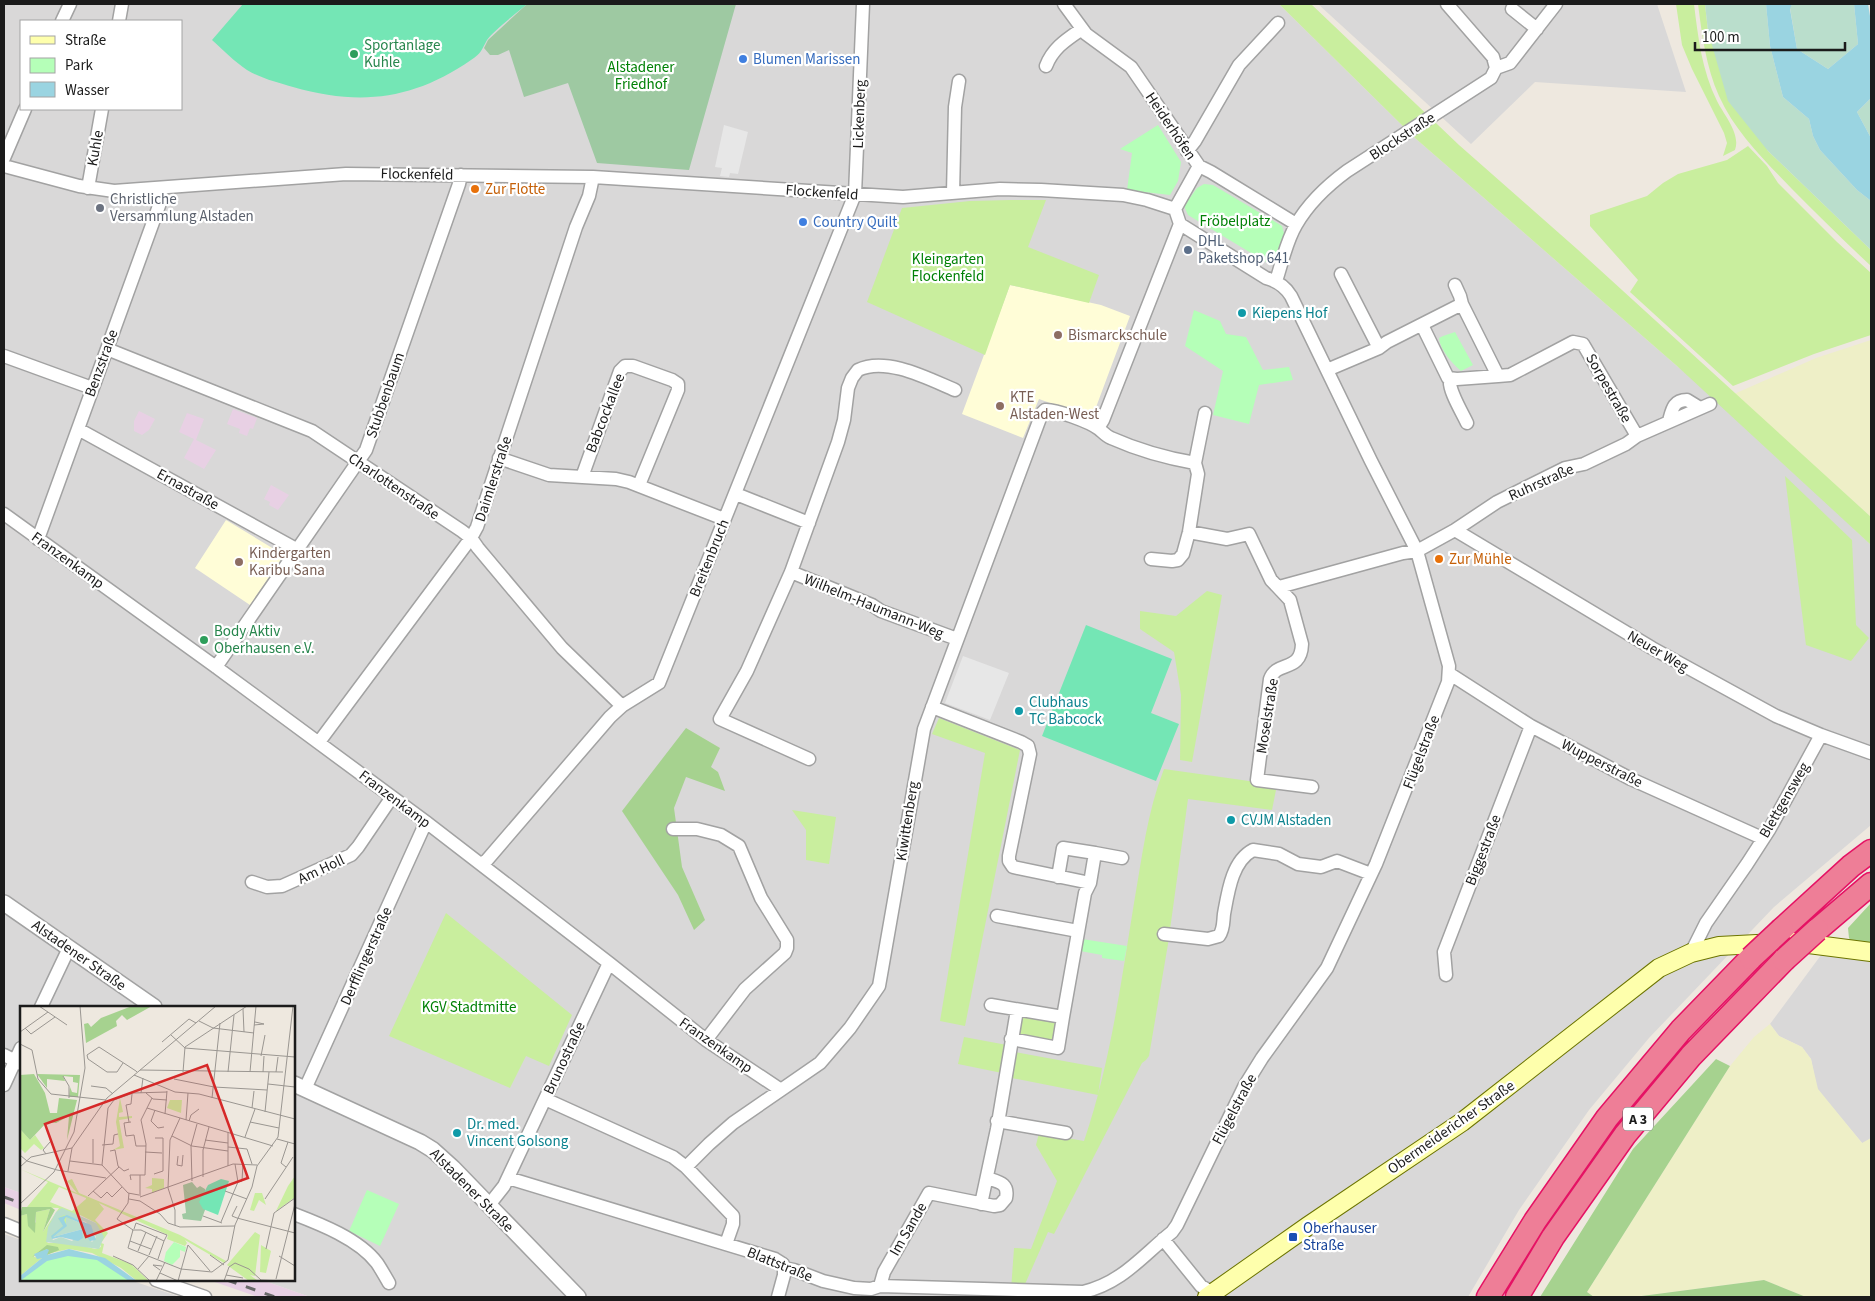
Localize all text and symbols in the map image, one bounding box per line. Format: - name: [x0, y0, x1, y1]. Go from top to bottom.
- legend: [20, 20, 182, 110]
- scale bar: [1695, 20, 1845, 52]
- text: 100 m: [1702, 27, 1740, 48]
- text: Straße: [65, 30, 106, 51]
- place label: Sportanlage Kuhle: [364, 35, 440, 73]
- marker: Sportanlage Kuhle: [348, 48, 360, 60]
- place label: Blumen Marissen: [753, 49, 860, 70]
- marker: Blumen Marissen: [737, 53, 749, 65]
- text: Park: [65, 55, 94, 76]
- park label: Alstadener Friedhof: [608, 57, 675, 95]
- street label: Lickenberg: [848, 79, 871, 149]
- text: Wasser: [65, 80, 110, 101]
- street label: Heiderhöfen: [1140, 88, 1201, 164]
- street label: Blockstraße: [1365, 107, 1439, 166]
- street label: Kuhle: [82, 128, 109, 168]
- street label: Flockenfeld: [380, 163, 454, 186]
- place label: Zur Flotte: [485, 179, 545, 200]
- street label: Flockenfeld: [785, 179, 859, 206]
- marker: Zur Flotte: [469, 183, 481, 195]
- place label: Christliche Versammlung Alstaden: [110, 189, 254, 227]
- marker: Christliche Versammlung Alstaden: [94, 202, 106, 214]
- park label: Fröbelplatz: [1200, 211, 1270, 232]
- place label: Country Quilt: [813, 212, 897, 233]
- marker: Country Quilt: [797, 216, 809, 228]
- place label: DHL Paketshop 641: [1198, 231, 1289, 269]
- marker: DHL Paketshop 641: [1182, 244, 1194, 256]
- park label: Kleingarten Flockenfeld: [912, 249, 984, 287]
- place label: Kiepens Hof: [1252, 303, 1328, 324]
- marker: Kiepens Hof: [1236, 307, 1248, 319]
- place label: Bismarckschule: [1068, 325, 1167, 346]
- street label: Benzstraße: [80, 327, 123, 400]
- marker: Bismarckschule: [1052, 329, 1064, 341]
- street label: Stubbenbaum: [361, 349, 410, 441]
- street label: Sorpestraße: [1580, 350, 1637, 427]
- street label: Babcockallee: [581, 370, 630, 456]
- place label: KTE Alstaden-West: [1010, 387, 1099, 425]
- marker: KTE Alstaden-West: [994, 400, 1006, 412]
- street label: Daimlerstraße: [470, 434, 517, 525]
- street label: Charlottenstraße: [344, 448, 444, 525]
- street label: Ruhrstraße: [1505, 459, 1577, 506]
- street label: Ernastraße: [153, 464, 223, 515]
- street label: Breitenbruch: [684, 516, 735, 600]
- street label: Franzenkamp: [27, 527, 108, 594]
- place label: Kindergarten Karibu Sana: [249, 543, 331, 581]
- place label: Zur Mühle: [1449, 549, 1512, 570]
- marker: Zur Mühle: [1433, 553, 1445, 565]
- marker: Kindergarten Karibu Sana: [233, 556, 245, 568]
- street label: Wilhelm-Haumann-Weg: [801, 569, 947, 644]
- place label: Body Aktiv Oberhausen e.V.: [214, 621, 314, 659]
- street label: Neuer Weg: [1623, 625, 1693, 678]
- marker: Body Aktiv Oberhausen e.V.: [198, 634, 210, 646]
- street label: Moselstraße: [1251, 677, 1284, 755]
- place label: Clubhaus TC Babcock: [1029, 692, 1102, 730]
- marker: Clubhaus TC Babcock: [1013, 705, 1025, 717]
- street label: Flügelstraße: [1398, 712, 1445, 792]
- street label: Wupperstraße: [1557, 734, 1646, 793]
- street label: Blettgensweg: [1754, 758, 1815, 842]
- street label: Franzenkamp: [354, 765, 435, 833]
- street label: Kiwittenberg: [891, 779, 924, 862]
- place label: CVJM Alstaden: [1241, 810, 1331, 831]
- street label: Biggestraße: [1460, 812, 1507, 889]
- marker: CVJM Alstaden: [1225, 814, 1237, 826]
- street label: Am Holl: [295, 849, 348, 889]
- street label: Derfflingerstraße: [335, 904, 398, 1009]
- street label: Alstadener Straße: [27, 915, 130, 996]
- park label: KGV Stadtmitte: [422, 997, 516, 1018]
- inset map: [20, 1006, 295, 1281]
- street label: Franzenkamp: [675, 1012, 757, 1078]
- street label: Brunostraße: [538, 1018, 590, 1098]
- street label: Flügelstraße: [1207, 1070, 1262, 1148]
- street label: Obermeidericher Straße: [1383, 1076, 1519, 1179]
- road number: A 3: [1623, 1108, 1653, 1130]
- place label: Dr. med. Vincent Golsong: [467, 1114, 569, 1152]
- marker: Dr. med. Vincent Golsong: [451, 1127, 463, 1139]
- street label: Alstadener Straße: [425, 1144, 518, 1237]
- street label: Im Sande: [885, 1198, 932, 1260]
- place label: Oberhauser Straße: [1303, 1218, 1378, 1256]
- marker: Oberhauser Straße: [1287, 1231, 1299, 1243]
- street label: Blattstraße: [744, 1242, 816, 1287]

